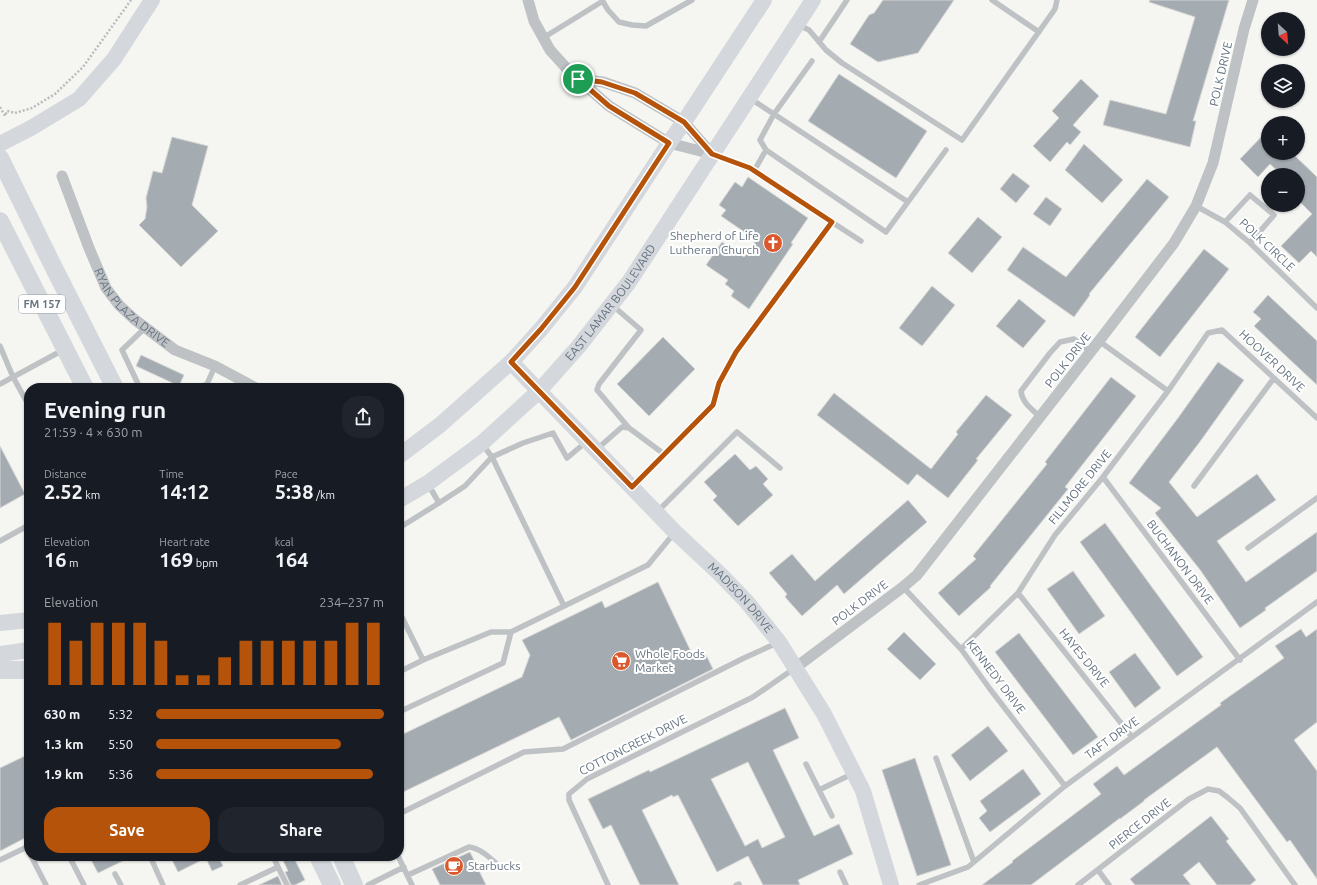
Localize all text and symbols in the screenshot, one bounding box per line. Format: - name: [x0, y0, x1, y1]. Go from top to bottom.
- north arrow: [1261, 12, 1305, 56]
- map controls: [1261, 12, 1305, 212]
- street label: POLK DRIVE: [1207, 40, 1234, 108]
- pin: [561, 62, 595, 96]
- button: layers: [1261, 64, 1305, 108]
- icon: arrive: [567, 68, 589, 90]
- button: +: [1261, 116, 1305, 160]
- button: −: [1261, 168, 1305, 212]
- street label: POLK CIRCLE: [1237, 216, 1298, 274]
- place label: Shepherd of Life Lutheran Church: [670, 229, 759, 256]
- church icon: Shepherd of Life Lutheran Church: [762, 232, 784, 254]
- street label: EAST LAMAR BOULEVARD: [562, 242, 658, 363]
- street label: RYAN PLAZA DRIVE: [92, 266, 172, 349]
- road number: FM 157: [19, 295, 65, 313]
- street label: HOOVER DRIVE: [1237, 327, 1308, 394]
- street label: POLK DRIVE: [1042, 329, 1093, 390]
- button: share: [342, 396, 384, 438]
- text: Evening run: [44, 397, 166, 422]
- text: 21:59 · 4 × 630 m: [44, 425, 143, 439]
- street label: FILLMORE DRIVE: [1046, 447, 1114, 526]
- text: Distance: [44, 468, 87, 480]
- text: Time: [159, 468, 184, 480]
- text: Pace: [275, 468, 298, 480]
- text: 2.52: [44, 480, 83, 503]
- text: 14:12: [159, 480, 209, 503]
- text: 5:38: [275, 480, 313, 503]
- text: km: [83, 489, 100, 501]
- text: /km: [313, 489, 335, 501]
- street label: BUCHANON DRIVE: [1145, 517, 1216, 607]
- text: Elevation: [44, 536, 90, 548]
- text: Heart rate: [159, 536, 210, 548]
- text: kcal: [275, 536, 294, 548]
- text: 16: [44, 548, 67, 571]
- text: 169: [159, 548, 193, 571]
- text: 164: [275, 548, 309, 571]
- text: m: [67, 557, 79, 569]
- text: bpm: [193, 557, 218, 569]
- street label: MADISON DRIVE: [706, 559, 776, 635]
- street label: POLK DRIVE: [829, 577, 890, 628]
- text: Elevation: [44, 595, 98, 609]
- text: 234–237 m: [319, 595, 384, 609]
- street label: HAYES DRIVE: [1057, 626, 1112, 690]
- street label: KENNEDY DRIVE: [964, 637, 1029, 716]
- place label: Whole Foods Market: [635, 647, 705, 674]
- supermarket icon: Whole Foods Market: [610, 650, 632, 672]
- text: 630 m: [44, 707, 80, 721]
- text: 5:32: [108, 707, 133, 721]
- street label: COTTONCREEK DRIVE: [577, 712, 689, 777]
- street label: TAFT DRIVE: [1082, 714, 1141, 761]
- text: 1.3 km: [44, 737, 83, 751]
- text: 5:50: [108, 737, 133, 751]
- text: 1.9 km: [44, 767, 83, 781]
- text: 5:36: [108, 767, 133, 781]
- street label: PIERCE DRIVE: [1106, 795, 1173, 852]
- button: Save: [44, 807, 210, 853]
- button: Share: [218, 807, 384, 853]
- cafe icon: Starbucks: [443, 855, 465, 877]
- place label: Starbucks: [468, 859, 520, 872]

